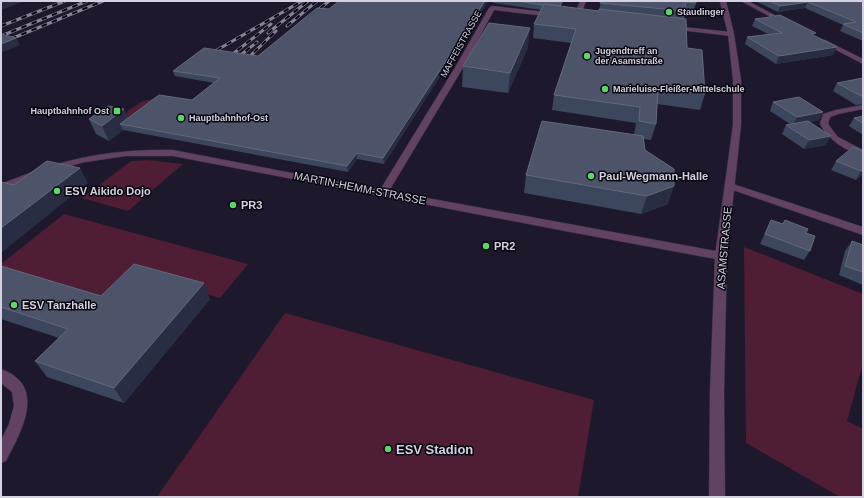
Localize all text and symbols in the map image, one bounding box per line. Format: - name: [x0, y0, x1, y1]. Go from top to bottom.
- marker: Staudinger: [664, 7, 674, 17]
- place label: Staudinger: [677, 7, 725, 17]
- street label: MAFFEISTRASSE: [438, 9, 484, 79]
- place label: Jugendtreff an der Asamstraße: [595, 46, 663, 66]
- marker: Jugendtreff an der Asamstraße: [582, 51, 592, 61]
- marker: Marieluise-Fleißer-Mittelschule: [600, 84, 610, 94]
- place label: Marieluise-Fleißer-Mittelschule: [613, 84, 745, 94]
- place label: Hauptbahnhof Ost: [31, 106, 109, 116]
- marker: Hauptbahnhof Ost: [112, 106, 122, 116]
- marker: Hauptbahnhof-Ost: [176, 113, 186, 123]
- place label: Hauptbahnhof-Ost: [189, 113, 268, 123]
- street label: MARTIN-HEMM-STRASSE: [293, 169, 427, 207]
- place label: Paul-Wegmann-Halle: [599, 170, 708, 182]
- marker: Paul-Wegmann-Halle: [586, 171, 596, 181]
- place label: ESV Aikido Dojo: [65, 185, 151, 197]
- marker: ESV Aikido Dojo: [52, 186, 62, 196]
- place label: PR3: [241, 199, 262, 211]
- marker: PR3: [228, 200, 238, 210]
- street label: ASAMSTRASSE: [714, 206, 734, 290]
- place label: PR2: [494, 240, 515, 252]
- marker: PR2: [481, 241, 491, 251]
- place label: ESV Tanzhalle: [22, 299, 96, 311]
- marker: ESV Tanzhalle: [9, 300, 19, 310]
- place label: ESV Stadion: [396, 442, 473, 457]
- marker: ESV Stadion: [383, 444, 393, 454]

